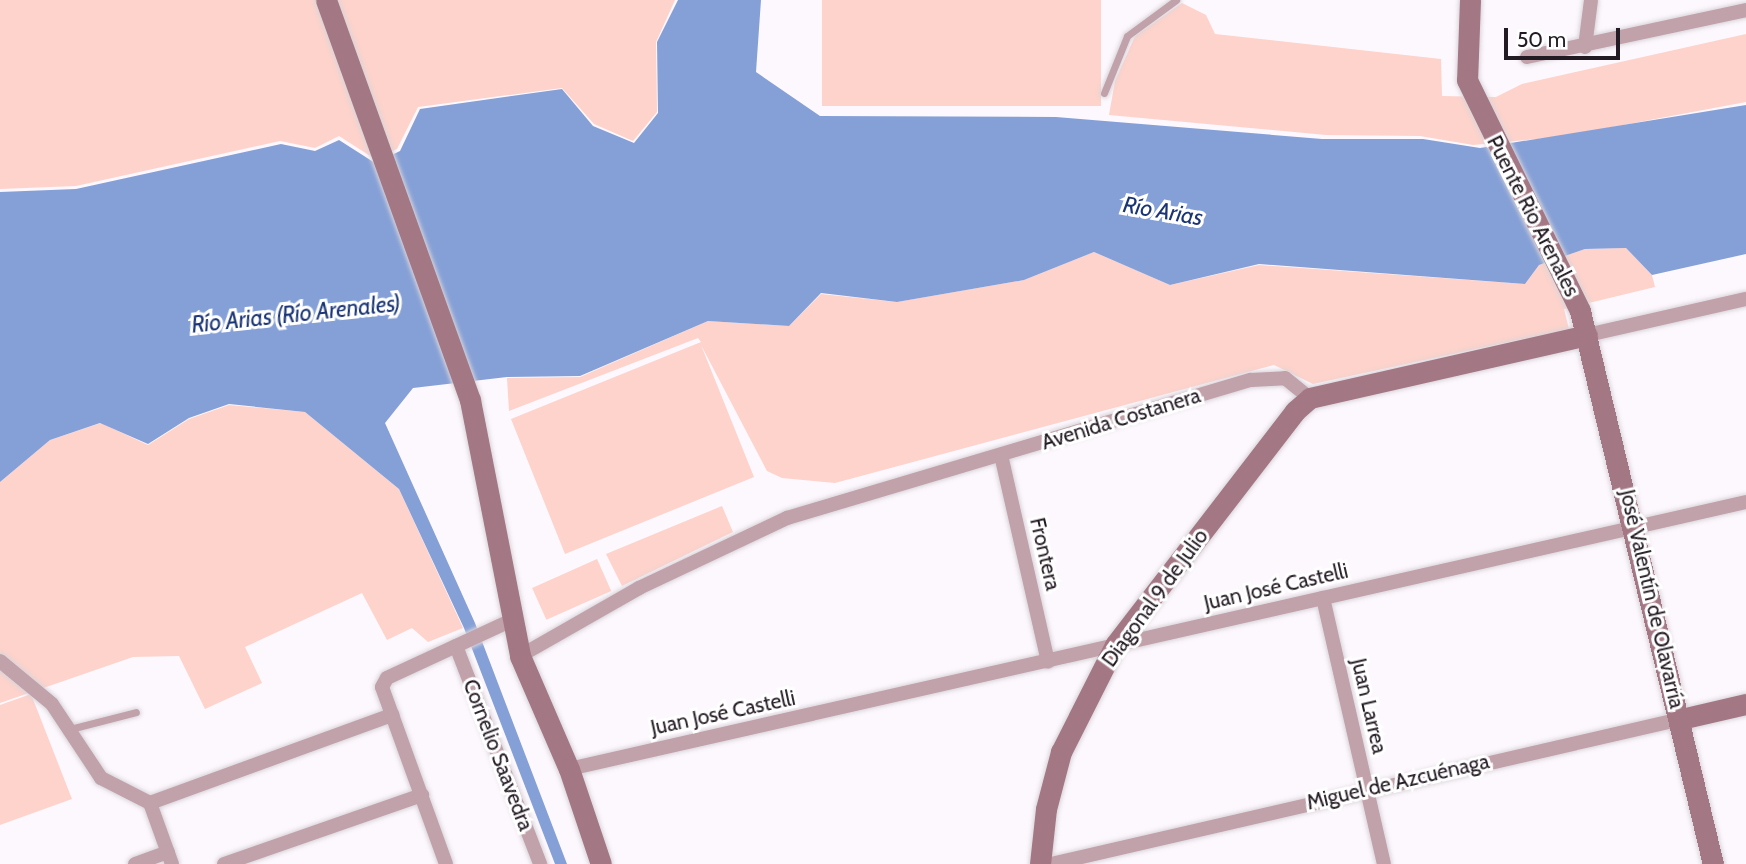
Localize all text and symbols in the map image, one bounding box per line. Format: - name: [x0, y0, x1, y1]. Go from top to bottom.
- scale bar: [1508, 14, 1624, 58]
- text: 50 m: [1517, 27, 1566, 52]
- street label: Puente Rio Arenales: [1482, 131, 1584, 301]
- water label: Río Arias: [1121, 190, 1205, 232]
- water label: Río Arias (Río Arenales): [190, 289, 402, 339]
- street label: Avenida Costanera: [1038, 383, 1204, 455]
- street label: José Valentín de Olavarría: [1615, 487, 1689, 711]
- street label: Frontera: [1024, 515, 1066, 593]
- street label: Diagonal 9 de Julio: [1097, 524, 1213, 672]
- street label: Juan José Castelli: [1201, 558, 1351, 616]
- street label: Juan Larrea: [1346, 656, 1392, 756]
- street label: Cornelio Saavedra: [458, 676, 538, 834]
- street label: Juan José Castelli: [648, 685, 798, 741]
- street label: Miguel de Azcuénaga: [1304, 749, 1492, 815]

